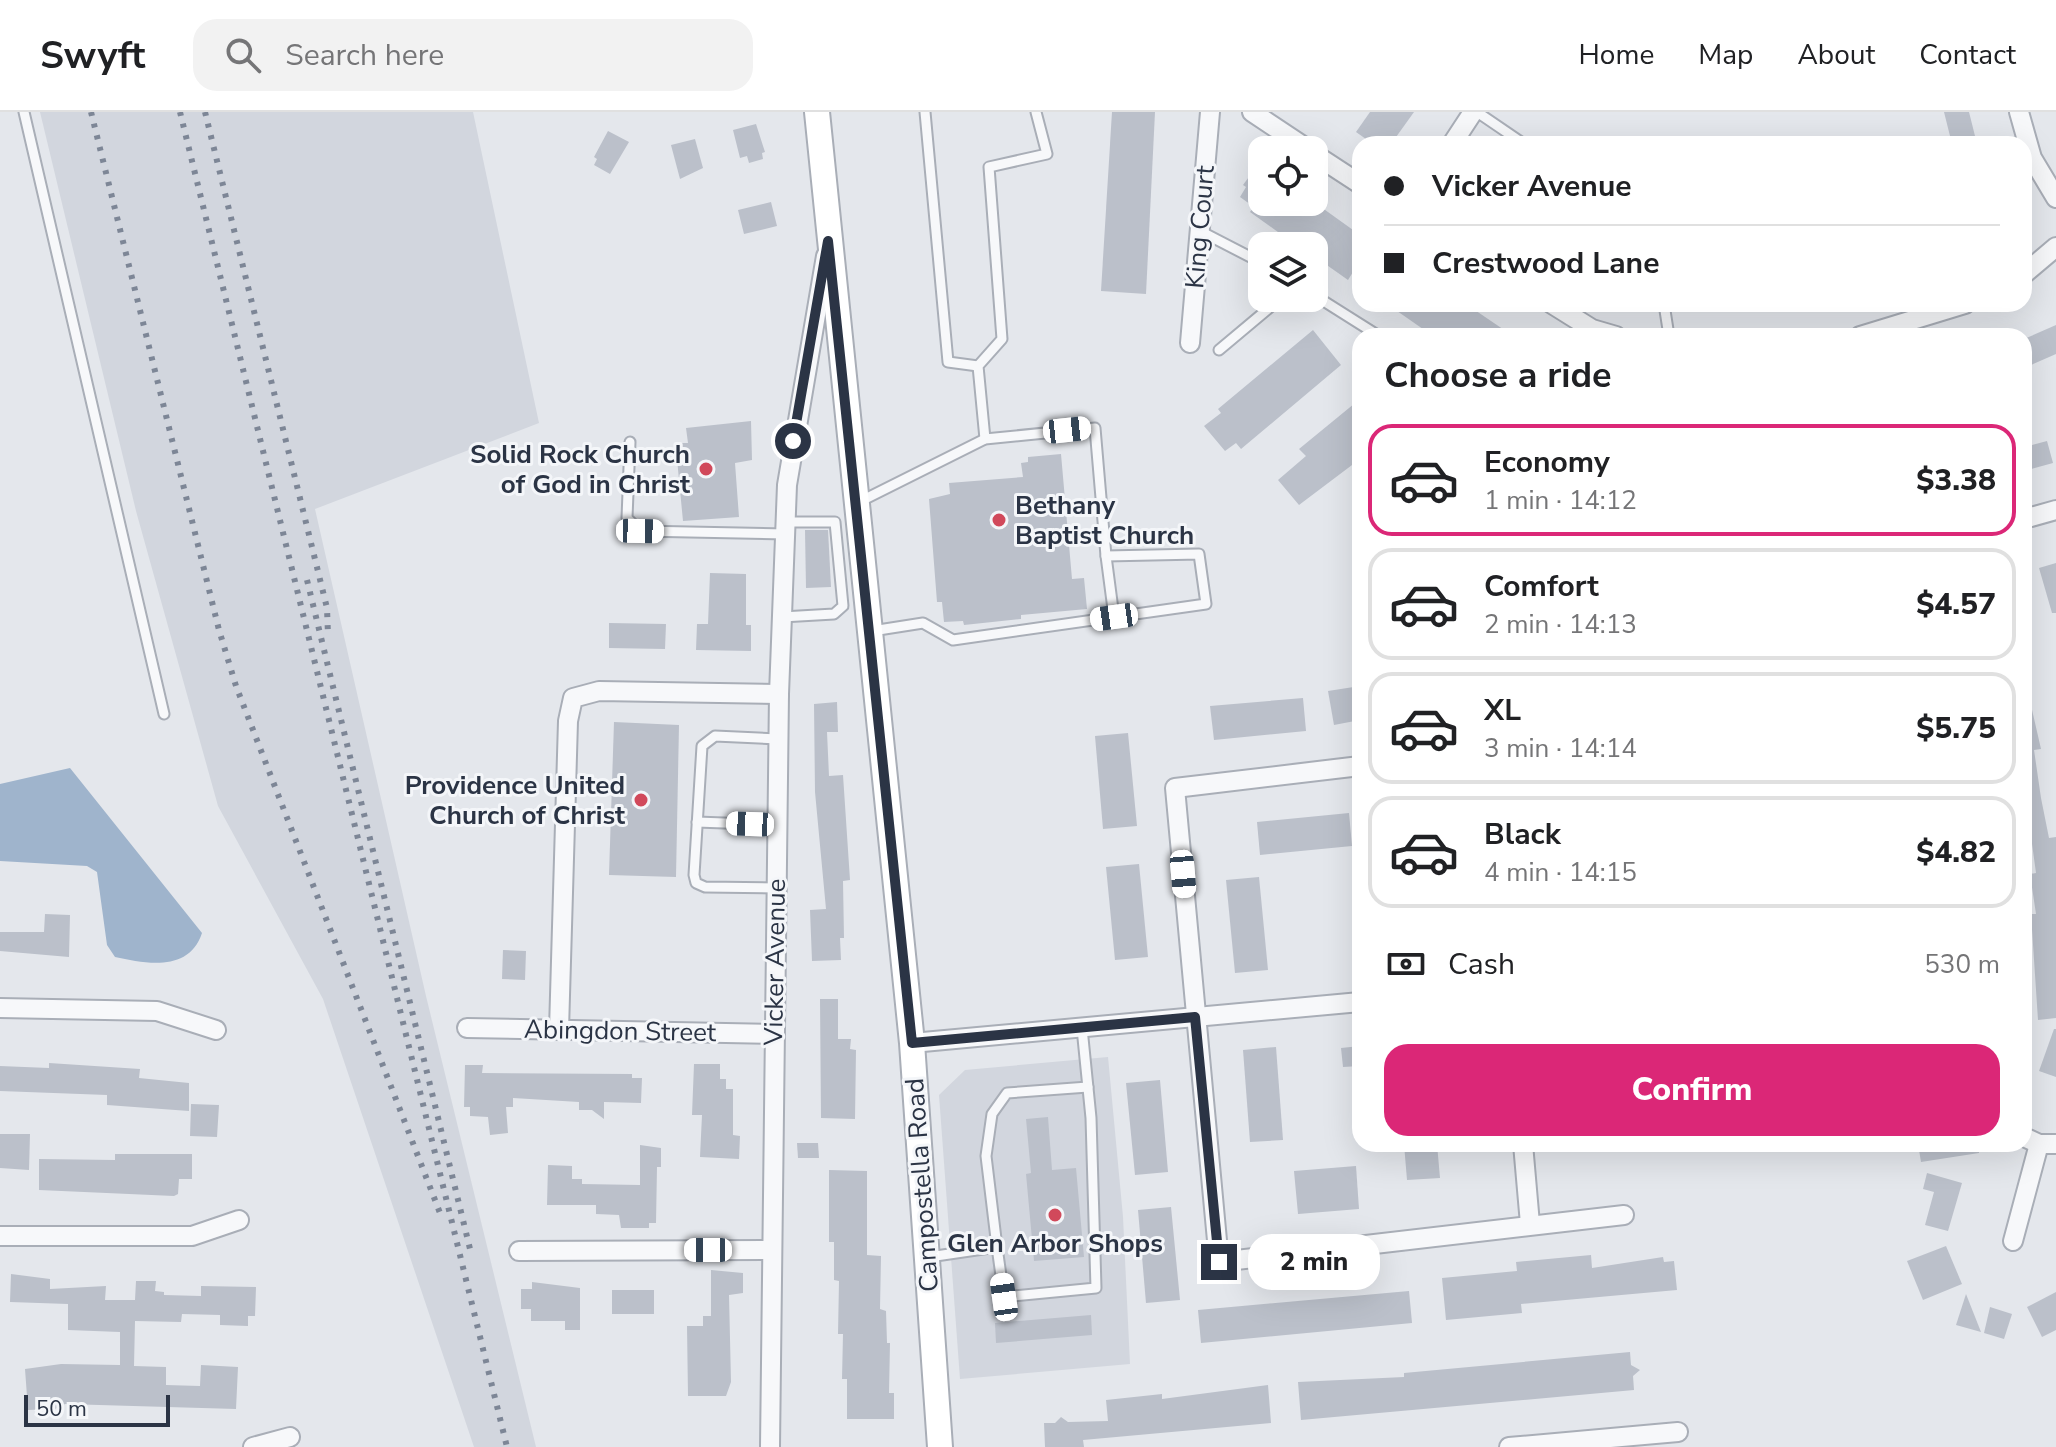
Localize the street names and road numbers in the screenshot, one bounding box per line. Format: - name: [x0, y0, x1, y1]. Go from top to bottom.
- street label: King Court: [1177, 163, 1223, 290]
- street label: Vicker Avenue: [756, 878, 794, 1047]
- street label: Abingdon Street: [524, 1012, 717, 1050]
- street label: Campostella Road: [897, 1077, 947, 1293]

